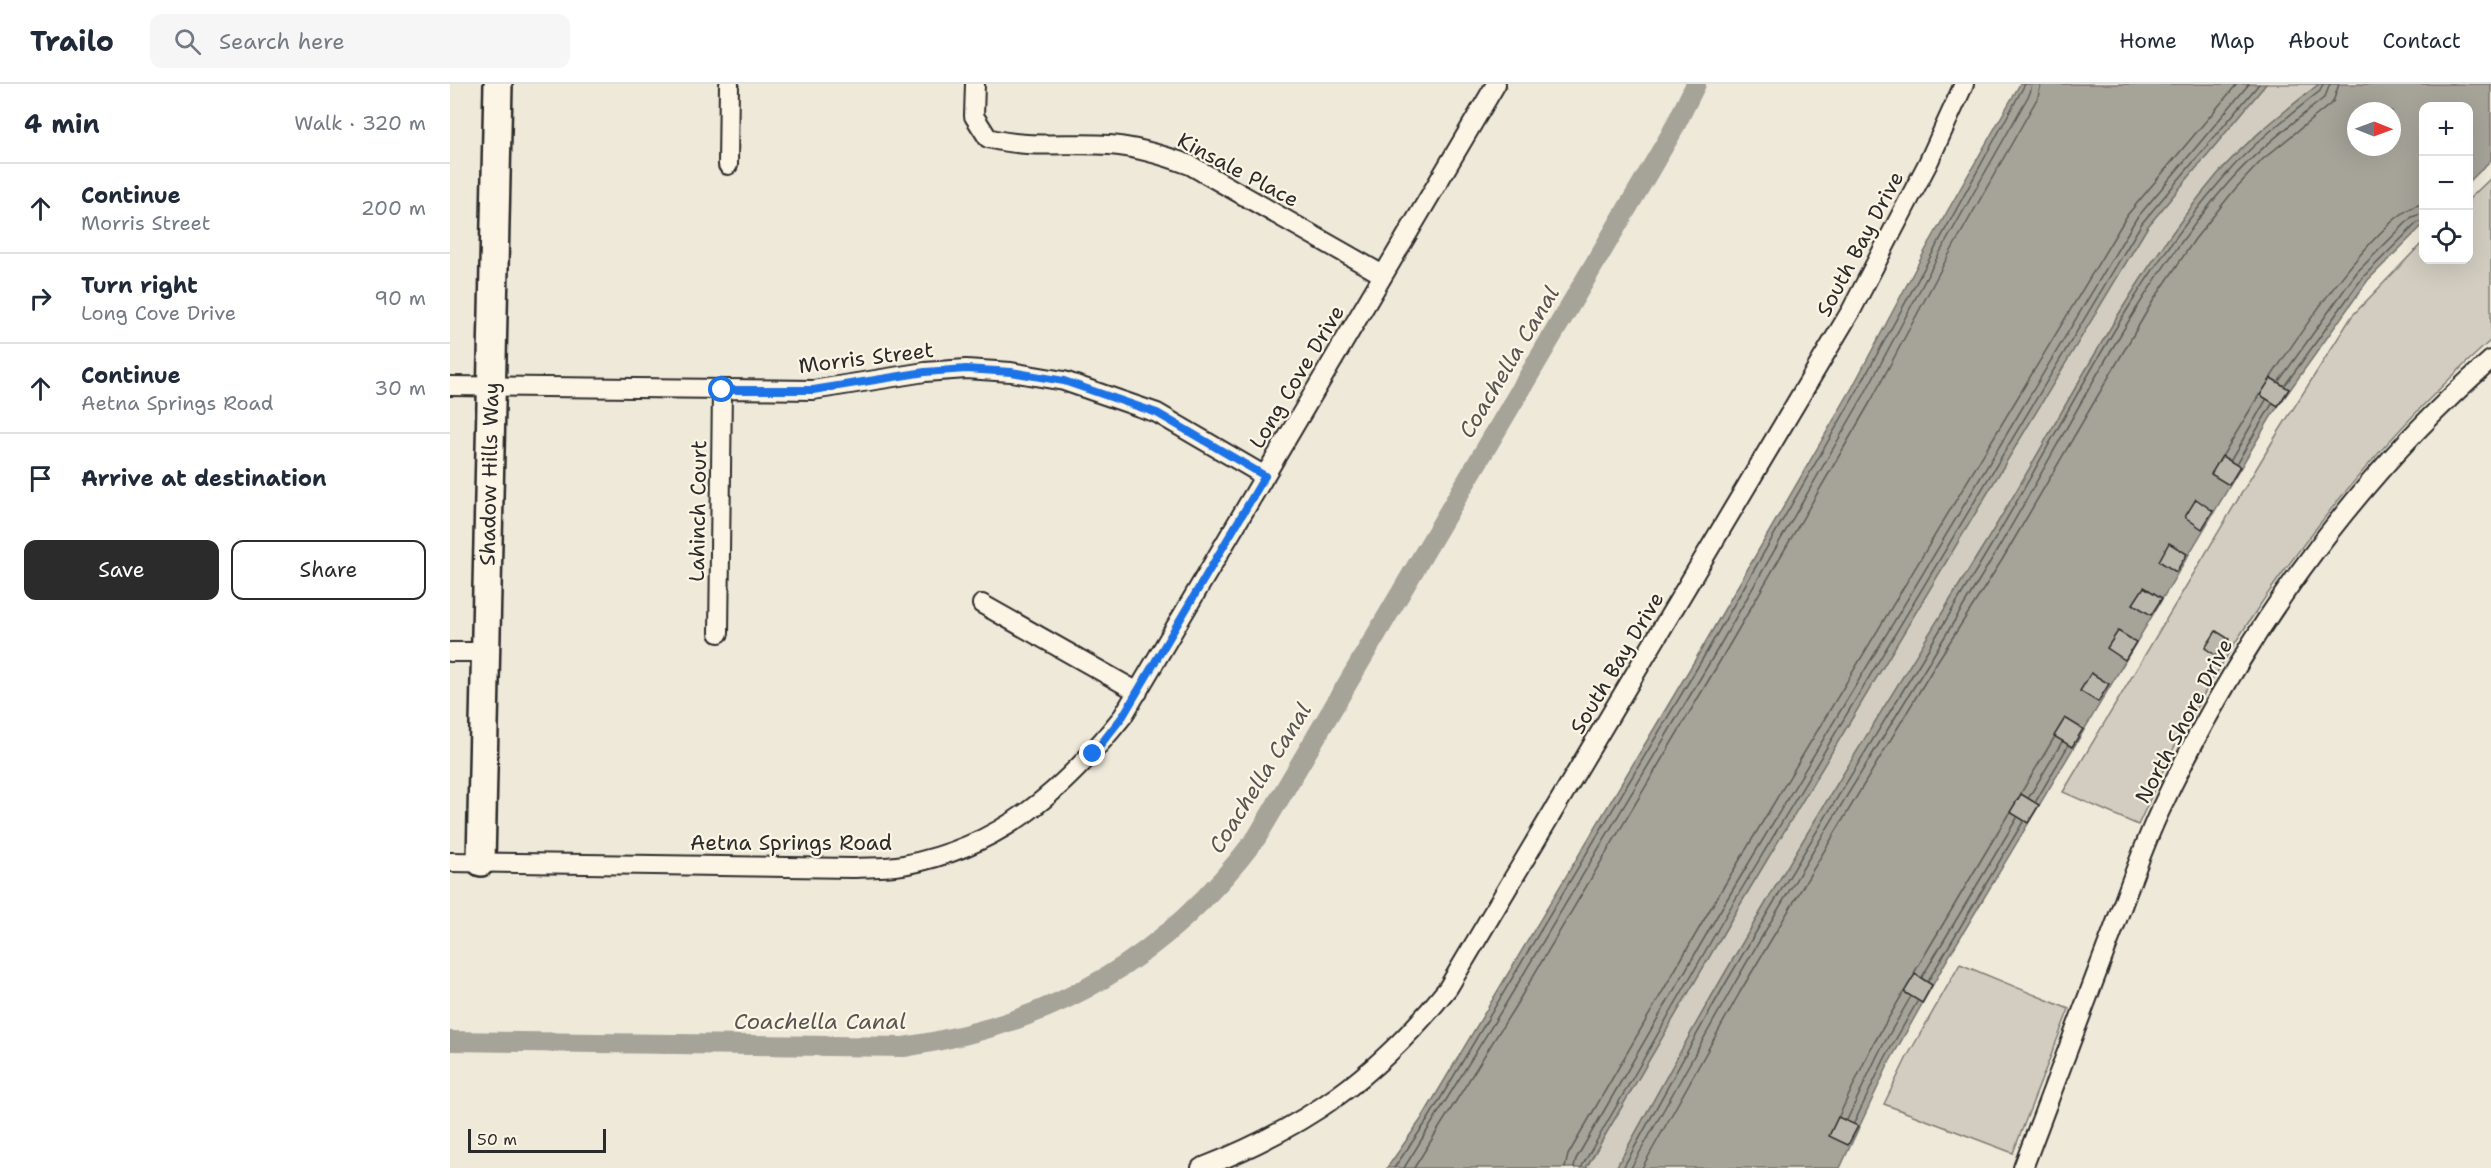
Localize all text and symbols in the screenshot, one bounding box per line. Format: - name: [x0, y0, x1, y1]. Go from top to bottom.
- search box: [150, 14, 570, 68]
- text: Trailo: [30, 22, 114, 60]
- icon: search: [171, 25, 204, 58]
- text: Search here: [219, 27, 345, 56]
- text: Home: [2119, 27, 2177, 55]
- text: Map: [2210, 27, 2255, 55]
- text: About: [2288, 27, 2349, 55]
- text: Contact: [2382, 27, 2461, 55]
- north arrow: [2347, 102, 2401, 156]
- map controls: [2419, 102, 2473, 264]
- button: +: [2419, 102, 2473, 156]
- text: 4 min: [24, 106, 100, 141]
- text: Walk · 320 m: [294, 110, 426, 136]
- street label: Kinsale Place: [1172, 126, 1304, 214]
- button: −: [2419, 156, 2473, 210]
- street label: South Bay Drive: [1810, 166, 1910, 322]
- text: Continue: [81, 181, 181, 210]
- icon: ahead: [24, 192, 57, 225]
- text: 200 m: [361, 195, 426, 221]
- text: Morris Street: [81, 210, 210, 236]
- button: locate: [2419, 210, 2473, 264]
- text: Turn right: [81, 271, 198, 300]
- water label: Coachella Canal: [1452, 281, 1566, 443]
- icon: right: [24, 282, 57, 315]
- text: 90 m: [374, 285, 426, 311]
- text: Long Cove Drive: [81, 300, 236, 326]
- street label: Long Cove Drive: [1243, 300, 1351, 454]
- street label: Morris Street: [797, 336, 935, 380]
- text: Continue: [81, 361, 181, 390]
- icon: ahead: [24, 372, 57, 405]
- text: 30 m: [374, 375, 426, 401]
- route start: [708, 376, 734, 402]
- street label: Shadow Hills Way: [473, 382, 505, 566]
- text: Aetna Springs Road: [81, 390, 273, 416]
- street label: Lahinch Court: [683, 440, 713, 582]
- icon: arrive: [24, 462, 57, 495]
- text: Arrive at destination: [81, 464, 327, 493]
- button: Save: [24, 540, 219, 600]
- button: Share: [231, 540, 426, 600]
- street label: South Bay Drive: [1564, 587, 1670, 739]
- street label: North Shore Drive: [2129, 634, 2239, 808]
- water label: Coachella Canal: [1202, 697, 1318, 859]
- route end: [1079, 740, 1105, 766]
- street label: Aetna Springs Road: [690, 829, 892, 857]
- water label: Coachella Canal: [734, 1007, 906, 1036]
- scale bar: [468, 1126, 606, 1154]
- text: 50 m: [477, 1129, 517, 1150]

